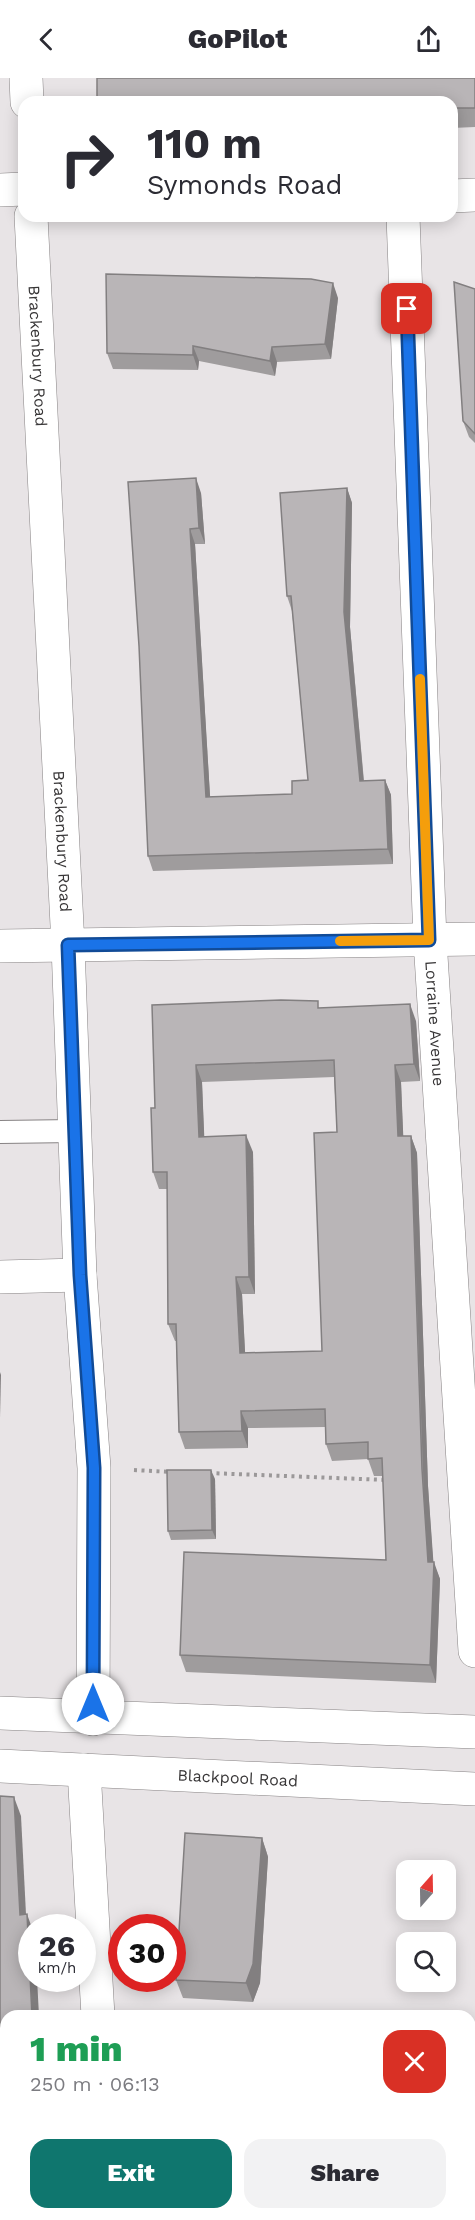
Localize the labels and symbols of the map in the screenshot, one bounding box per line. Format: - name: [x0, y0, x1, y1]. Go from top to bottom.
- pin: [381, 283, 432, 334]
- street label: Brackenbury Road: [25, 285, 51, 427]
- street label: Brackenbury Road: [50, 770, 76, 912]
- street label: Lorraine Avenue: [422, 960, 449, 1087]
- position arrow: [61, 1672, 125, 1736]
- street label: Blackpool Road: [177, 1765, 298, 1790]
- north arrow: [396, 1860, 456, 1920]
- speed limit sign: 30: [108, 1914, 186, 1992]

